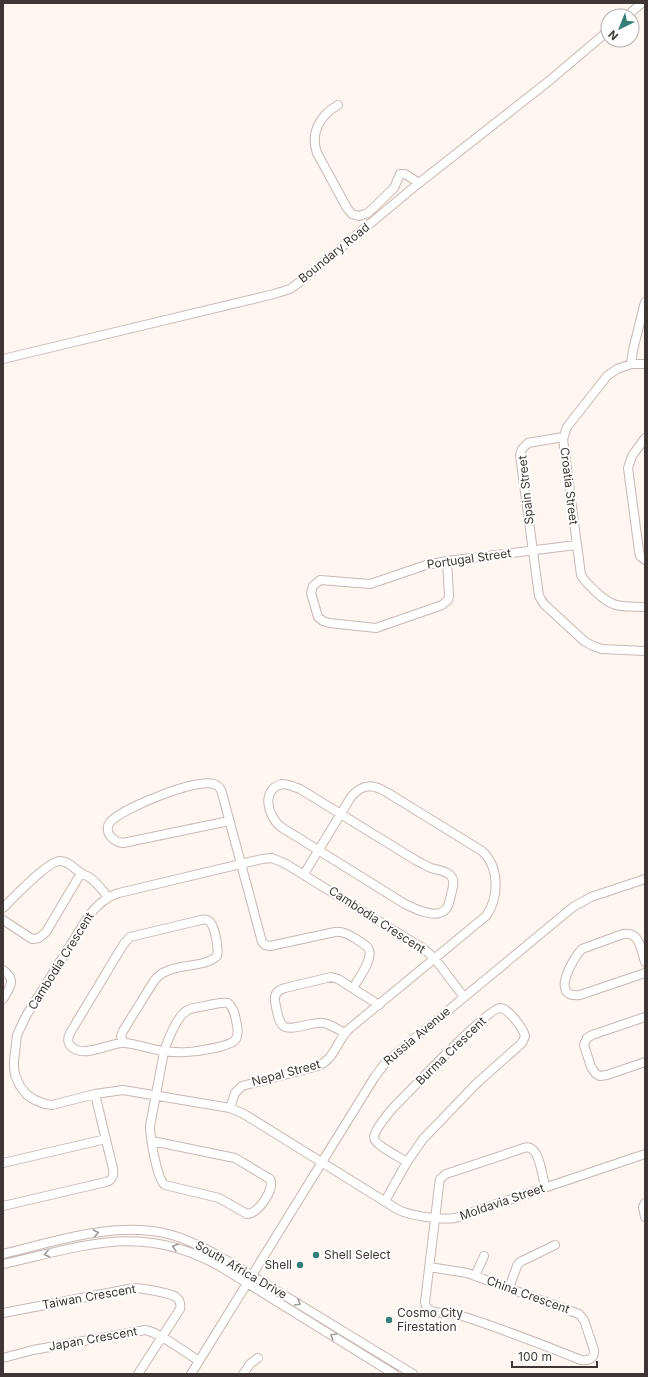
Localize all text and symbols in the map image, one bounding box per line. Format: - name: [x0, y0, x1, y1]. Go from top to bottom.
- north arrow: [600, 8, 640, 48]
- text: N: [605, 27, 621, 43]
- street label: Boundary Road: [295, 219, 372, 286]
- street label: Croatia Street: [557, 446, 582, 526]
- street label: Spain Street: [514, 455, 537, 525]
- street label: Portugal Street: [426, 545, 512, 572]
- street label: Cambodia Crescent: [326, 883, 428, 956]
- street label: Cambodia Crescent: [24, 909, 97, 1012]
- street label: Russia Avenue: [380, 1003, 453, 1068]
- street label: Burma Crescent: [413, 1013, 489, 1088]
- street label: Nepal Street: [250, 1056, 322, 1089]
- street label: Moldavia Street: [458, 1180, 546, 1223]
- one-way arrow: [93, 1229, 99, 1238]
- street label: South Africa Drive: [193, 1237, 290, 1302]
- one-way arrow: [172, 1243, 179, 1252]
- place label: Shell Select: [324, 1247, 390, 1262]
- one-way arrow: [44, 1249, 51, 1258]
- marker: Shell Select: [311, 1250, 321, 1260]
- place label: Shell: [264, 1257, 292, 1272]
- marker: Shell: [295, 1260, 305, 1270]
- street label: China Crescent: [485, 1273, 572, 1317]
- street label: Taiwan Crescent: [41, 1281, 137, 1312]
- one-way arrow: [294, 1298, 301, 1305]
- place label: Cosmo City Firestation: [397, 1305, 463, 1334]
- marker: Cosmo City Firestation: [384, 1315, 394, 1325]
- street label: Japan Crescent: [48, 1323, 138, 1354]
- one-way arrow: [330, 1334, 337, 1341]
- scale bar: [512, 1343, 597, 1369]
- text: 100 m: [518, 1349, 552, 1364]

